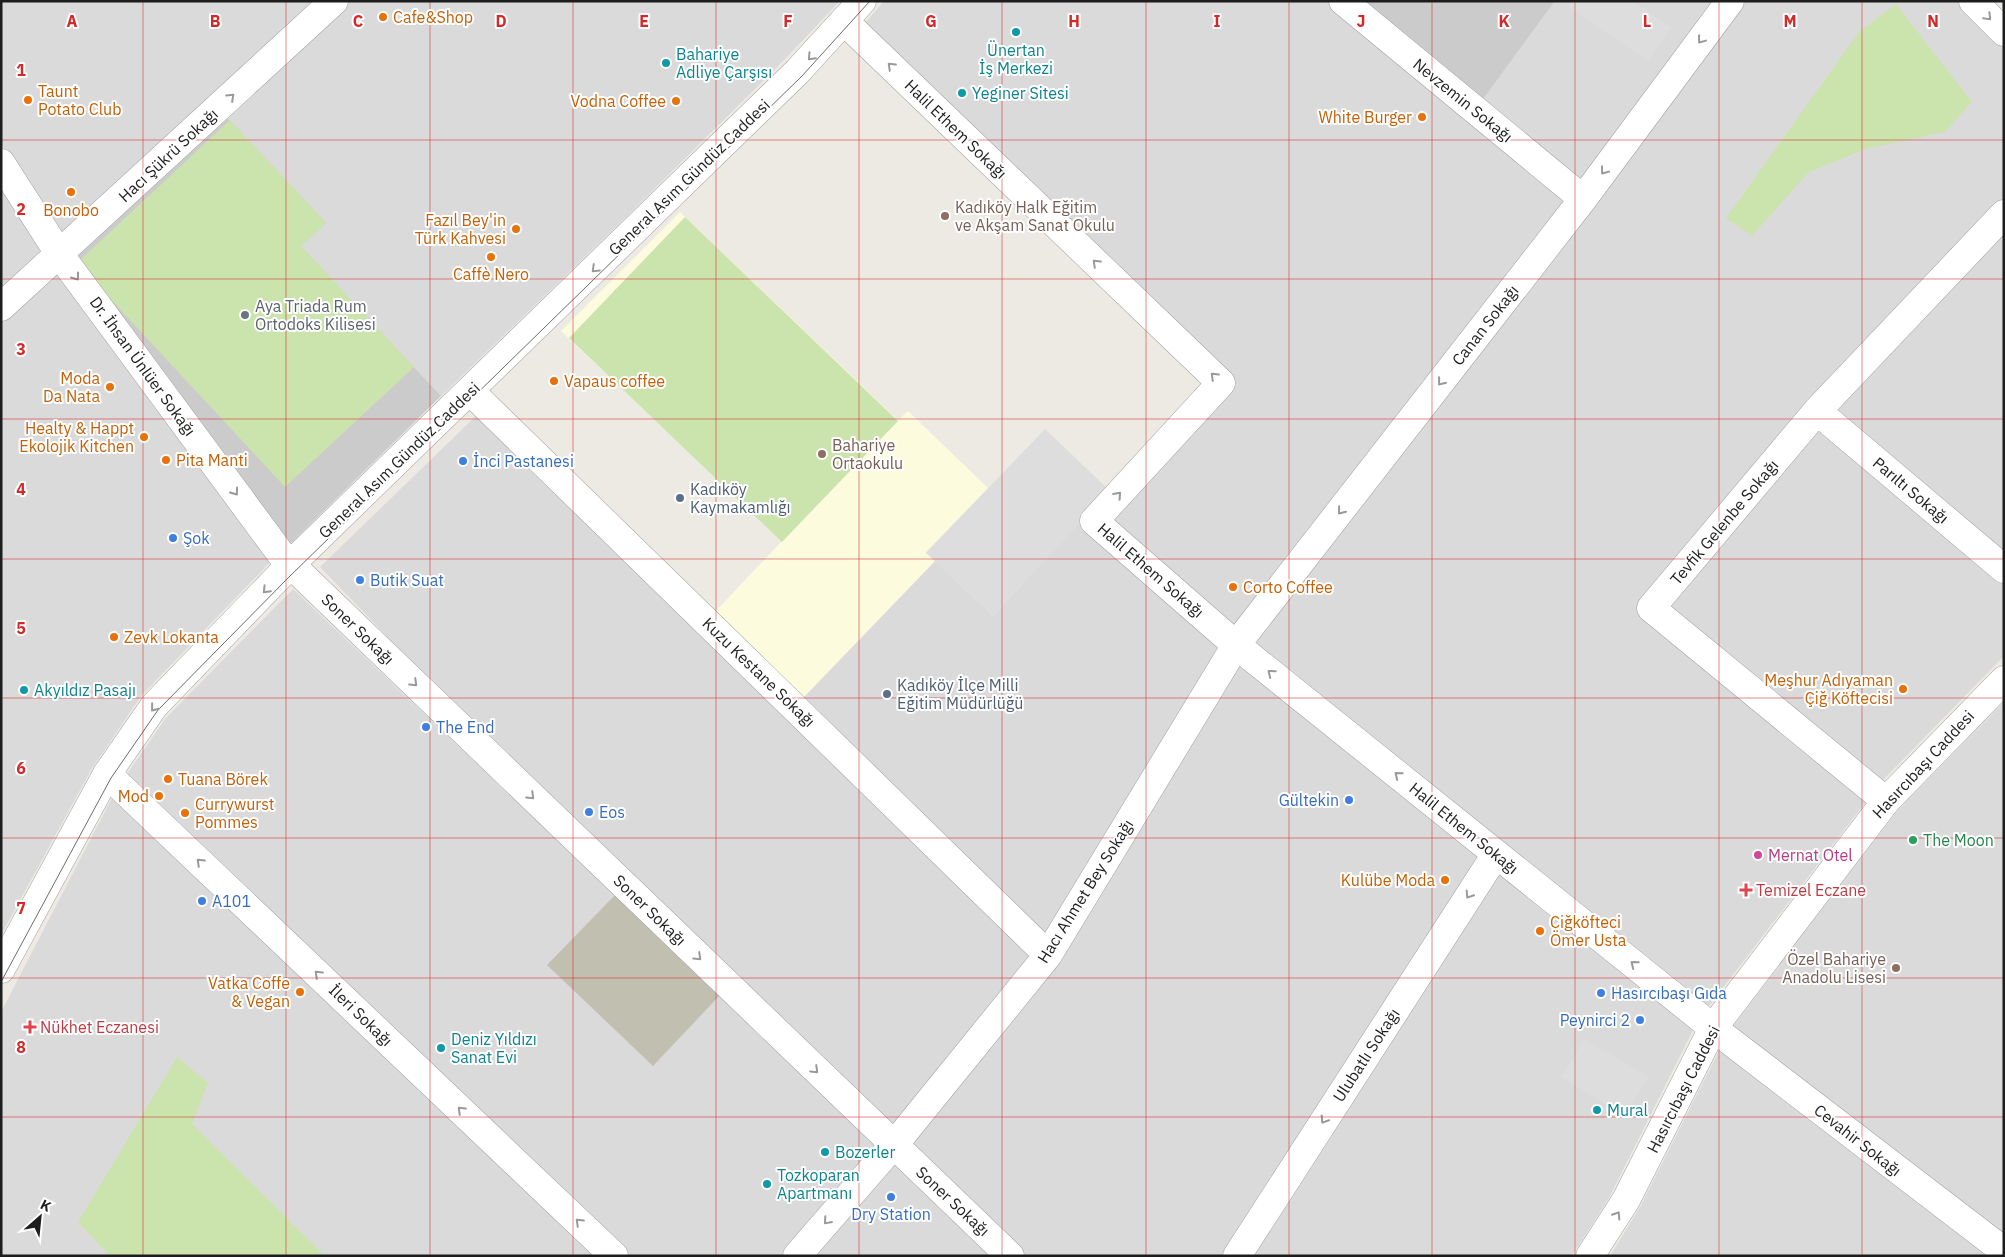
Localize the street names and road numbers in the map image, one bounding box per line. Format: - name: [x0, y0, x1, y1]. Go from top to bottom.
- street label: Nevzemin Sokağı: [1409, 54, 1517, 146]
- street label: Halil Ethem Sokağı: [901, 75, 1011, 183]
- street label: General Asım Gündüz Caddesi: [604, 95, 774, 259]
- street label: Hacı Şükrü Sokağı: [114, 104, 222, 206]
- street label: Canan Sokağı: [1447, 281, 1523, 369]
- street label: Dr. İhsan Ünlüer Sokağı: [86, 292, 200, 440]
- street label: General Asım Gündüz Caddesi: [314, 378, 484, 542]
- street label: Parıltı Sokağı: [1869, 452, 1953, 528]
- street label: Tevfik Gelenbe Sokağı: [1666, 455, 1782, 589]
- street label: Halil Ethem Sokağı: [1094, 518, 1208, 622]
- street label: Soner Sokağı: [317, 589, 399, 669]
- street label: Kuzu Kestane Sokağı: [698, 613, 820, 731]
- street label: Hasırcıbaşı Caddesi: [1868, 706, 1978, 822]
- street label: Halil Ethem Sokağı: [1405, 778, 1523, 878]
- street label: Hacı Ahmet Bey Sokağı: [1033, 815, 1137, 967]
- street label: Soner Sokağı: [609, 870, 691, 950]
- street label: İleri Sokağı: [325, 980, 397, 1050]
- street label: Ulubatlı Sokağı: [1328, 1004, 1404, 1106]
- street label: Hasırcıbaşı Caddesi: [1642, 1022, 1724, 1156]
- street label: Cevahir Sokağı: [1810, 1100, 1906, 1180]
- street label: Soner Sokağı: [912, 1162, 994, 1240]

